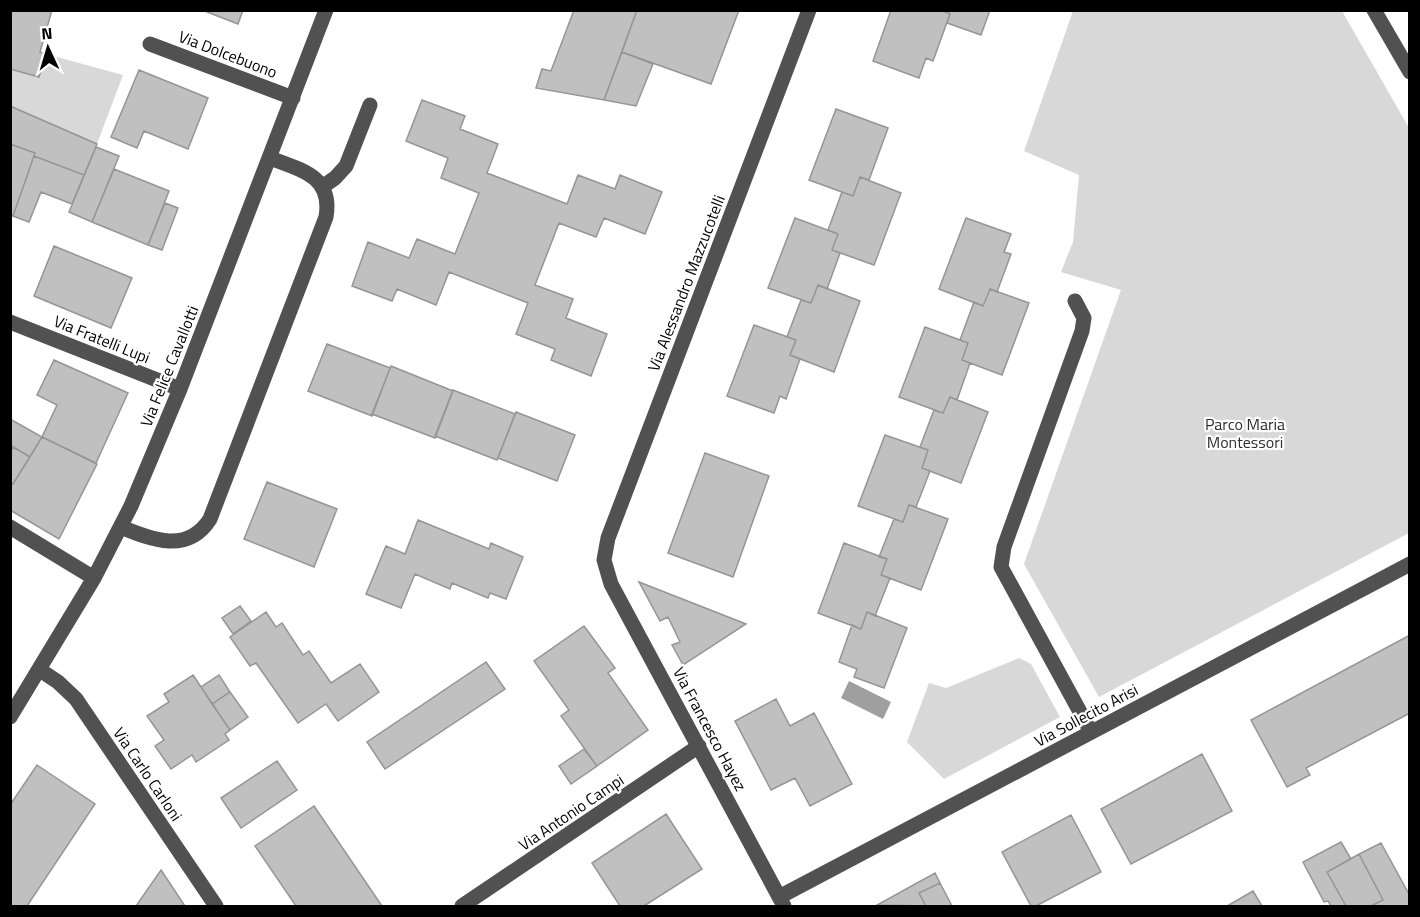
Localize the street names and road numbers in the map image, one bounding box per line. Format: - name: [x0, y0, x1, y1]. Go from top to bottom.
- street label: Via Dolcebuono: [175, 24, 281, 84]
- street label: Via Alessandro Mazzucotelli: [641, 191, 731, 375]
- street label: Via Felice Cavallotti: [134, 302, 204, 430]
- street label: Via Fratelli Lupi: [50, 309, 154, 369]
- street label: Via Francesco Hayez: [667, 663, 753, 795]
- street label: Via Sollecito Arisi: [1030, 678, 1142, 752]
- street label: Via Carlo Carloni: [108, 722, 188, 826]
- street label: Via Antonio Campi: [513, 768, 629, 856]

